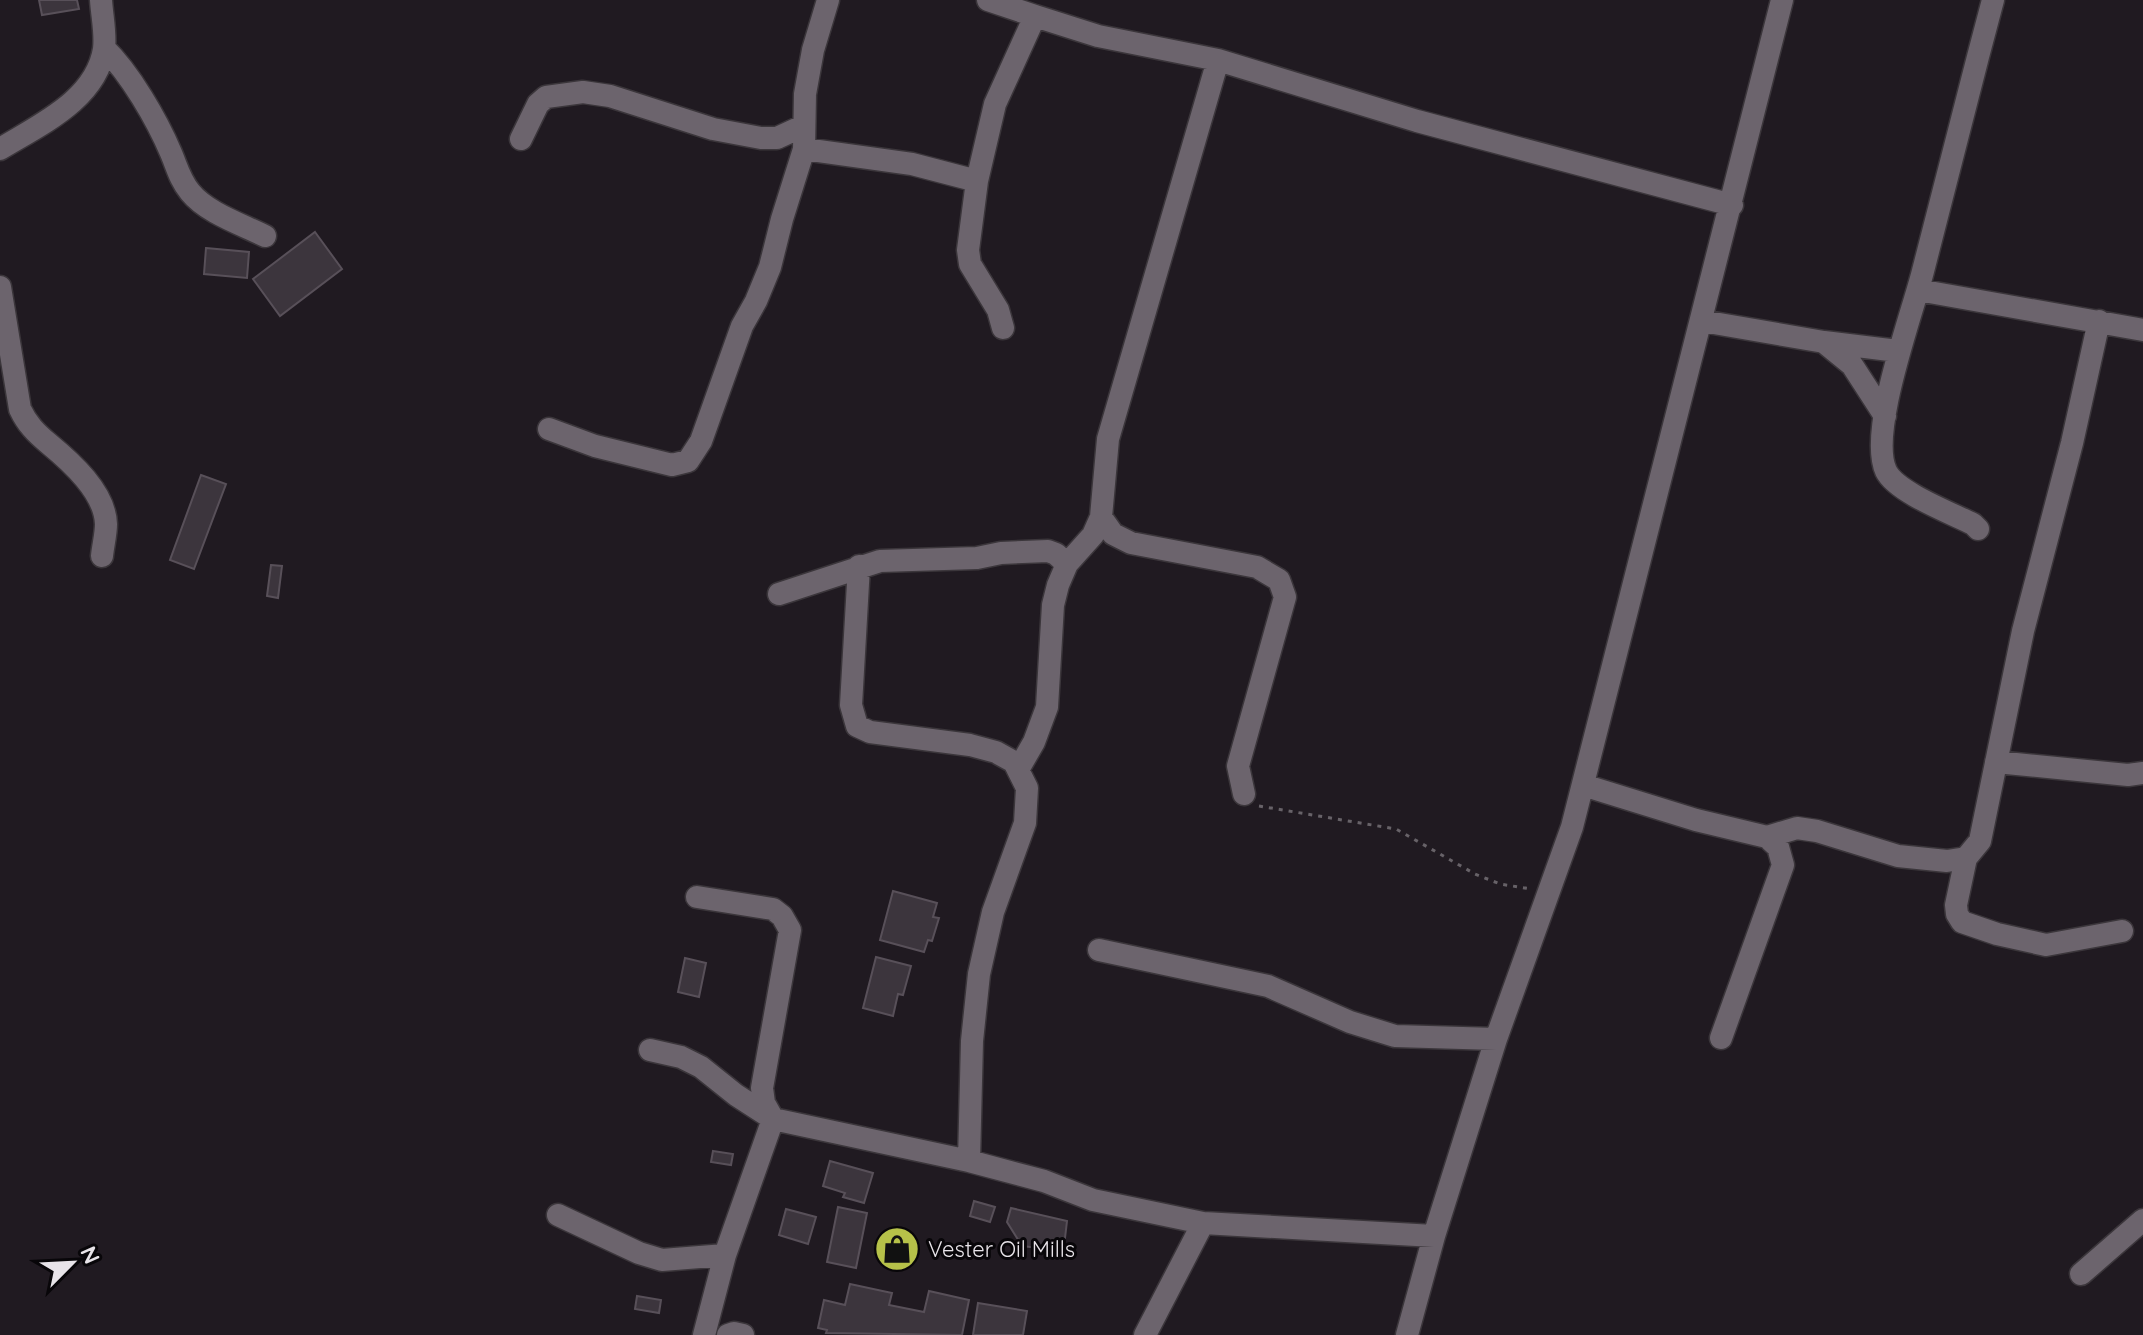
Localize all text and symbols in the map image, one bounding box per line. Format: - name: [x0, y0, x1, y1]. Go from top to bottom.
- north arrow: [32, 1223, 112, 1303]
- shop icon: Vester Oil Mills: [873, 1225, 921, 1273]
- place label: Vester Oil Mills: [928, 1235, 1075, 1263]
- text: N: [74, 1242, 106, 1268]

